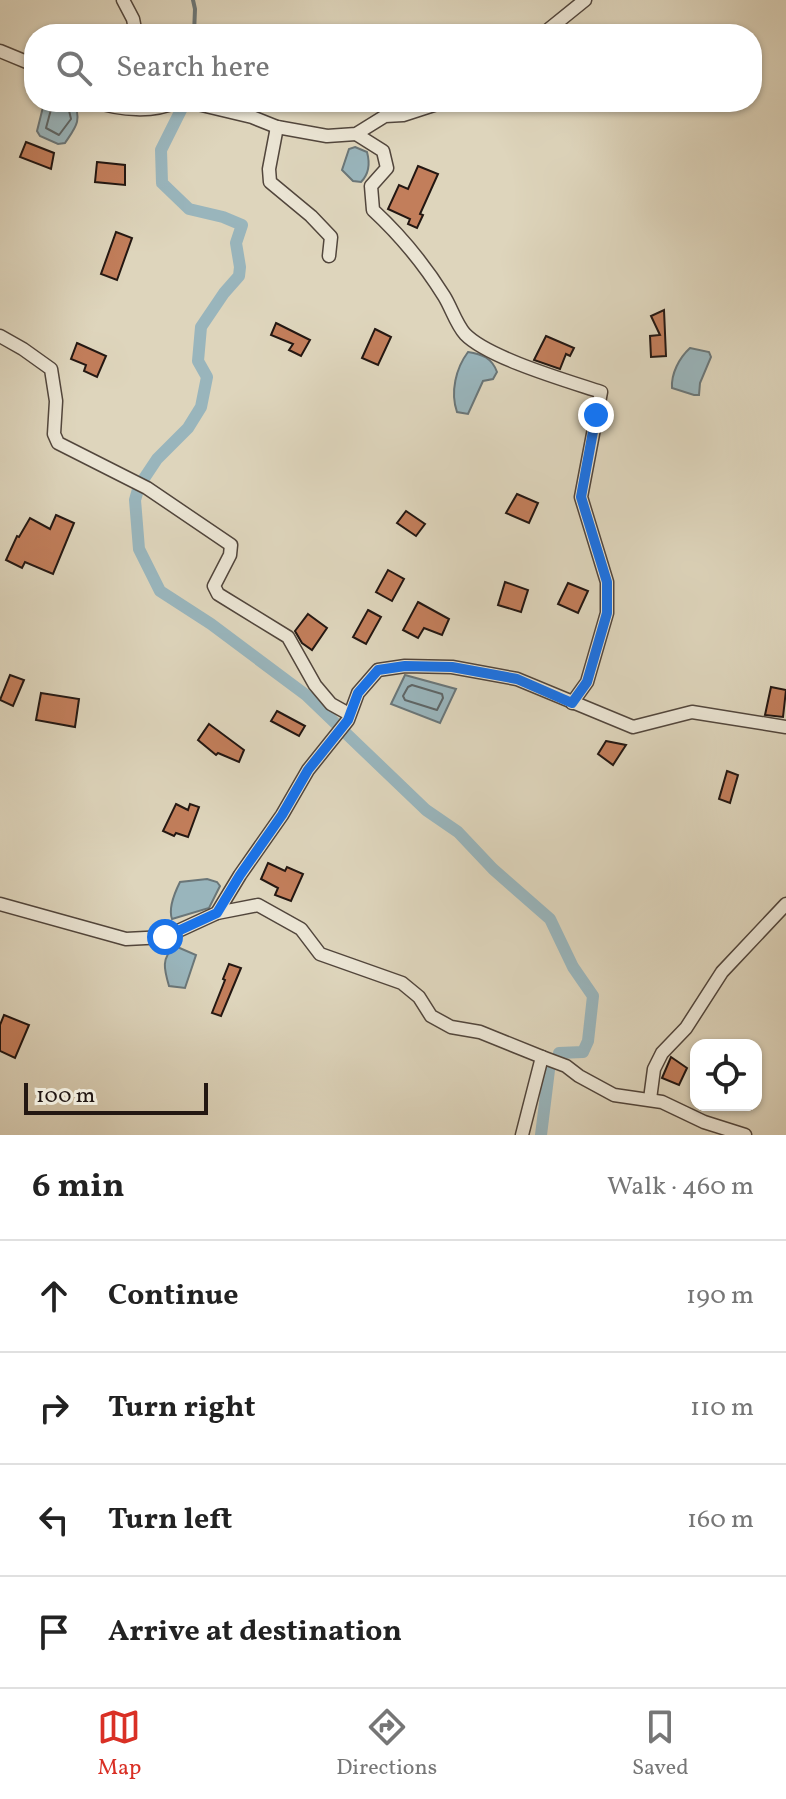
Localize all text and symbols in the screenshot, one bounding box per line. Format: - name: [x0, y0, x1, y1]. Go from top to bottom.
- search box: [24, 24, 762, 112]
- icon: search: [52, 46, 96, 90]
- text: Search here: [116, 47, 270, 89]
- route end: [578, 397, 614, 433]
- route start: [147, 919, 183, 955]
- map controls: [690, 1039, 762, 1111]
- button: locate: [690, 1039, 762, 1111]
- scale bar: [24, 1079, 208, 1115]
- text: 100 m: [36, 1081, 95, 1112]
- text: 6 min: [32, 1164, 125, 1211]
- text: Walk · 460 m: [607, 1169, 754, 1205]
- icon: ahead: [32, 1274, 76, 1318]
- text: Continue: [108, 1275, 239, 1317]
- text: 190 m: [686, 1278, 754, 1314]
- icon: right: [32, 1386, 76, 1430]
- text: Turn right: [108, 1387, 256, 1429]
- text: 110 m: [690, 1390, 754, 1426]
- icon: left: [32, 1498, 76, 1542]
- text: Turn left: [108, 1499, 232, 1541]
- text: 160 m: [687, 1502, 754, 1538]
- icon: arrive: [32, 1610, 76, 1654]
- text: Arrive at destination: [108, 1611, 402, 1653]
- tab: Map: [97, 1705, 141, 1784]
- tab: Directions: [336, 1705, 437, 1784]
- tab: Saved: [632, 1705, 689, 1784]

